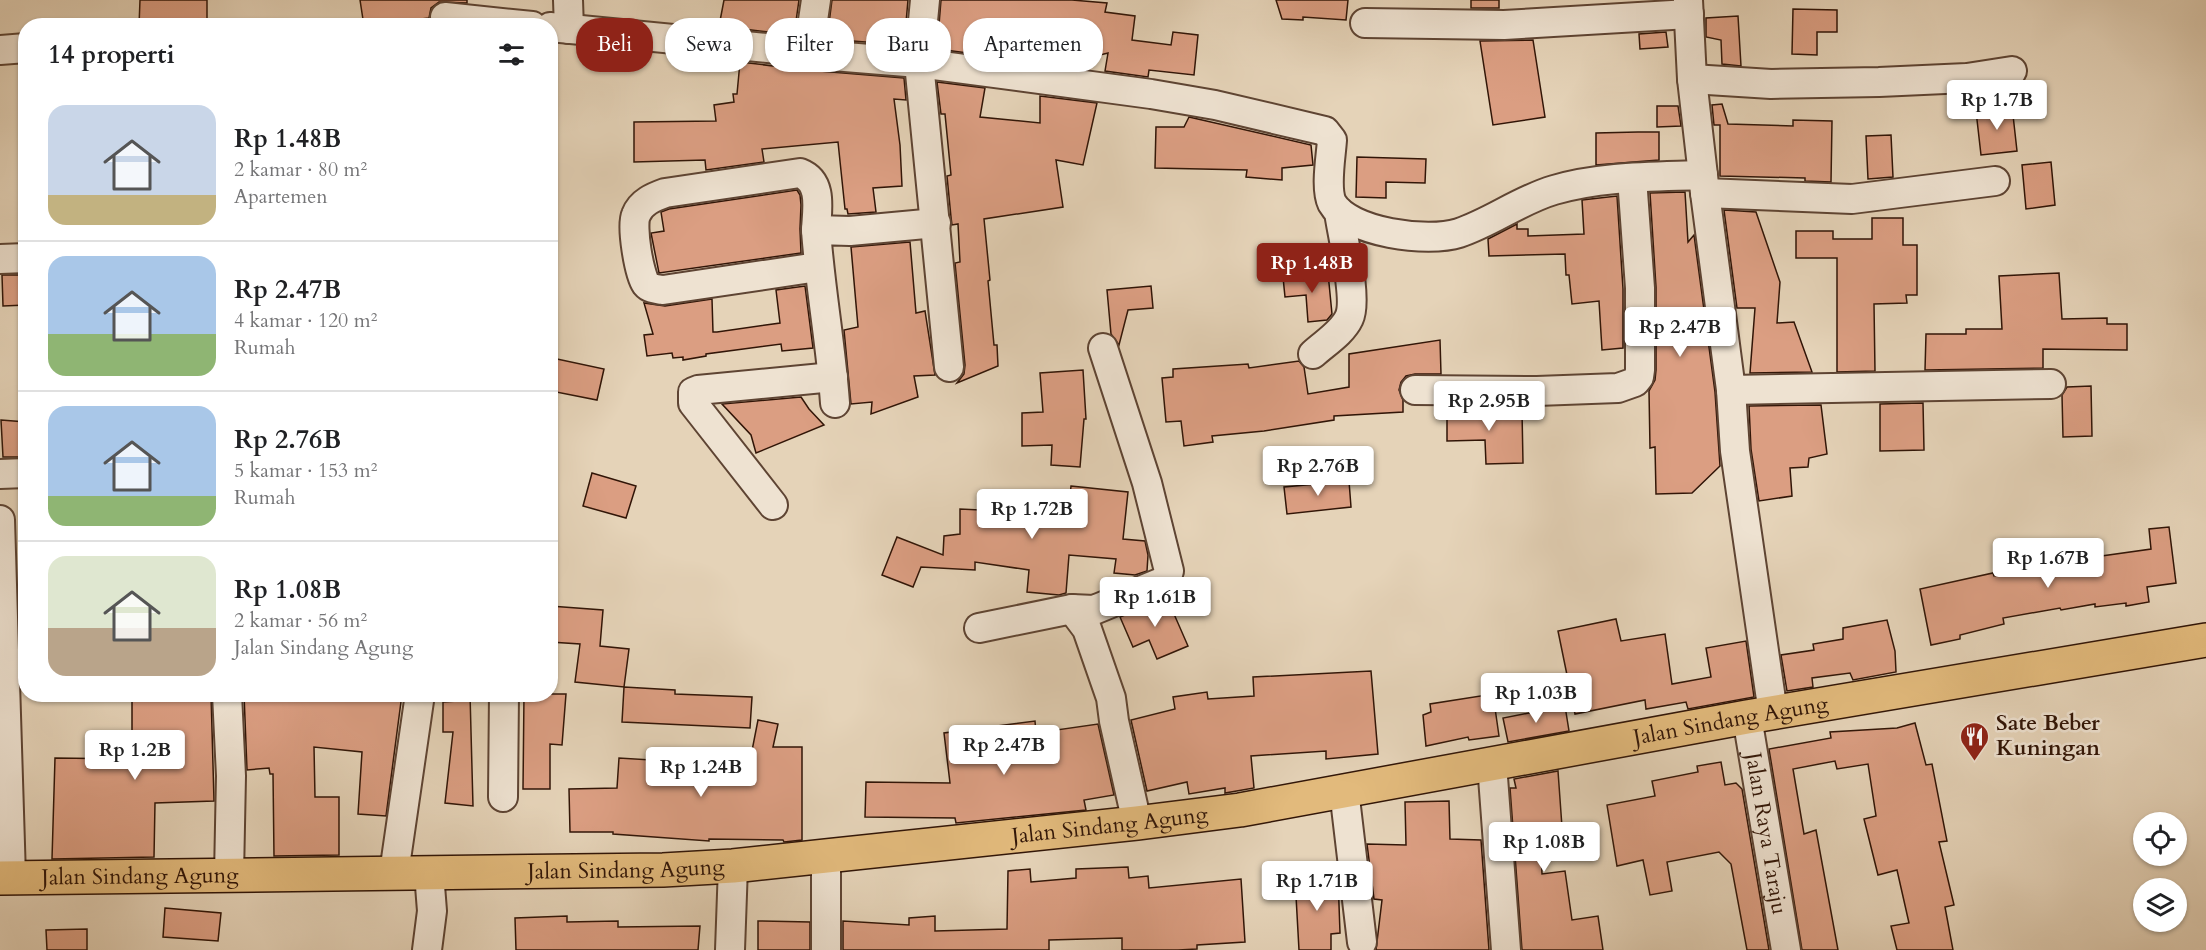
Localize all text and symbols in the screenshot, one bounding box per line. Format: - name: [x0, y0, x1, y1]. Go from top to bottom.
- chip: Beli: [576, 18, 653, 72]
- chip: Sewa: [665, 18, 753, 72]
- chip: Filter: [765, 18, 854, 72]
- chip: Baru: [866, 18, 951, 72]
- chip: Apartemen: [963, 18, 1103, 72]
- text: 14 properti: [48, 37, 175, 72]
- icon: filters: [495, 38, 528, 71]
- pin: Rp 1.7B: [1942, 80, 2052, 131]
- text: Rp 1.7B: [1961, 86, 2033, 113]
- text: Rp 1.48B: [234, 121, 341, 156]
- icon: home: [96, 129, 168, 201]
- text: 2 kamar · 80 m²: [234, 156, 367, 183]
- text: Apartemen: [234, 183, 328, 210]
- pin: Rp 1.48B: [1250, 243, 1374, 294]
- text: Rp 1.48B: [1271, 249, 1353, 276]
- text: Rp 2.47B: [234, 272, 341, 307]
- icon: home: [96, 280, 168, 352]
- text: 4 kamar · 120 m²: [234, 307, 377, 334]
- pin: Rp 2.47B: [1618, 307, 1742, 358]
- text: Rp 2.47B: [1639, 313, 1721, 340]
- text: Rumah: [234, 334, 295, 361]
- pin: Rp 2.95B: [1427, 381, 1551, 432]
- text: Rp 2.95B: [1448, 387, 1530, 414]
- text: Rp 2.76B: [234, 422, 341, 457]
- icon: home: [96, 430, 168, 502]
- pin: Rp 2.76B: [1256, 446, 1380, 497]
- text: Rp 2.76B: [1277, 452, 1359, 479]
- text: 5 kamar · 153 m²: [234, 457, 377, 484]
- text: Rumah: [234, 484, 295, 511]
- pin: Rp 1.72B: [970, 489, 1094, 540]
- text: Rp 1.72B: [991, 495, 1073, 522]
- pin: Rp 1.67B: [1986, 538, 2110, 589]
- text: Rp 1.67B: [2007, 544, 2089, 571]
- text: Rp 1.08B: [234, 572, 341, 607]
- pin: Rp 1.61B: [1093, 577, 1217, 628]
- icon: home: [96, 580, 168, 652]
- text: Rp 1.61B: [1114, 583, 1196, 610]
- text: 2 kamar · 56 m²: [234, 607, 367, 634]
- text: Jalan Sindang Agung: [234, 634, 413, 661]
- pin: Rp 1.03B: [1474, 673, 1598, 724]
- text: Rp 1.03B: [1495, 679, 1577, 706]
- street label: Jalan Sindang Agung: [1628, 689, 1831, 753]
- place label: Sate Beber Kuningan: [1996, 708, 2100, 763]
- restaurant icon: Sate Beber Kuningan: [1959, 720, 1991, 762]
- pin: Rp 2.47B: [942, 725, 1066, 776]
- pin: Rp 1.2B: [80, 730, 190, 781]
- text: Rp 2.47B: [963, 731, 1045, 758]
- text: Rp 1.2B: [99, 736, 171, 763]
- pin: Rp 1.24B: [639, 747, 763, 798]
- street label: Jalan Raya Taraju: [1738, 747, 1795, 917]
- text: Rp 1.24B: [660, 753, 742, 780]
- street label: Jalan Sindang Agung: [1007, 799, 1210, 852]
- map controls: [2133, 812, 2187, 932]
- button: locate: [2133, 812, 2187, 866]
- pin: Rp 1.08B: [1482, 822, 1606, 873]
- text: Rp 1.08B: [1503, 828, 1585, 855]
- street label: Jalan Sindang Agung: [524, 851, 726, 887]
- street label: Jalan Sindang Agung: [38, 860, 239, 893]
- pin: Rp 1.71B: [1255, 861, 1379, 912]
- text: Rp 1.71B: [1276, 867, 1358, 894]
- button: layers: [2133, 878, 2187, 932]

